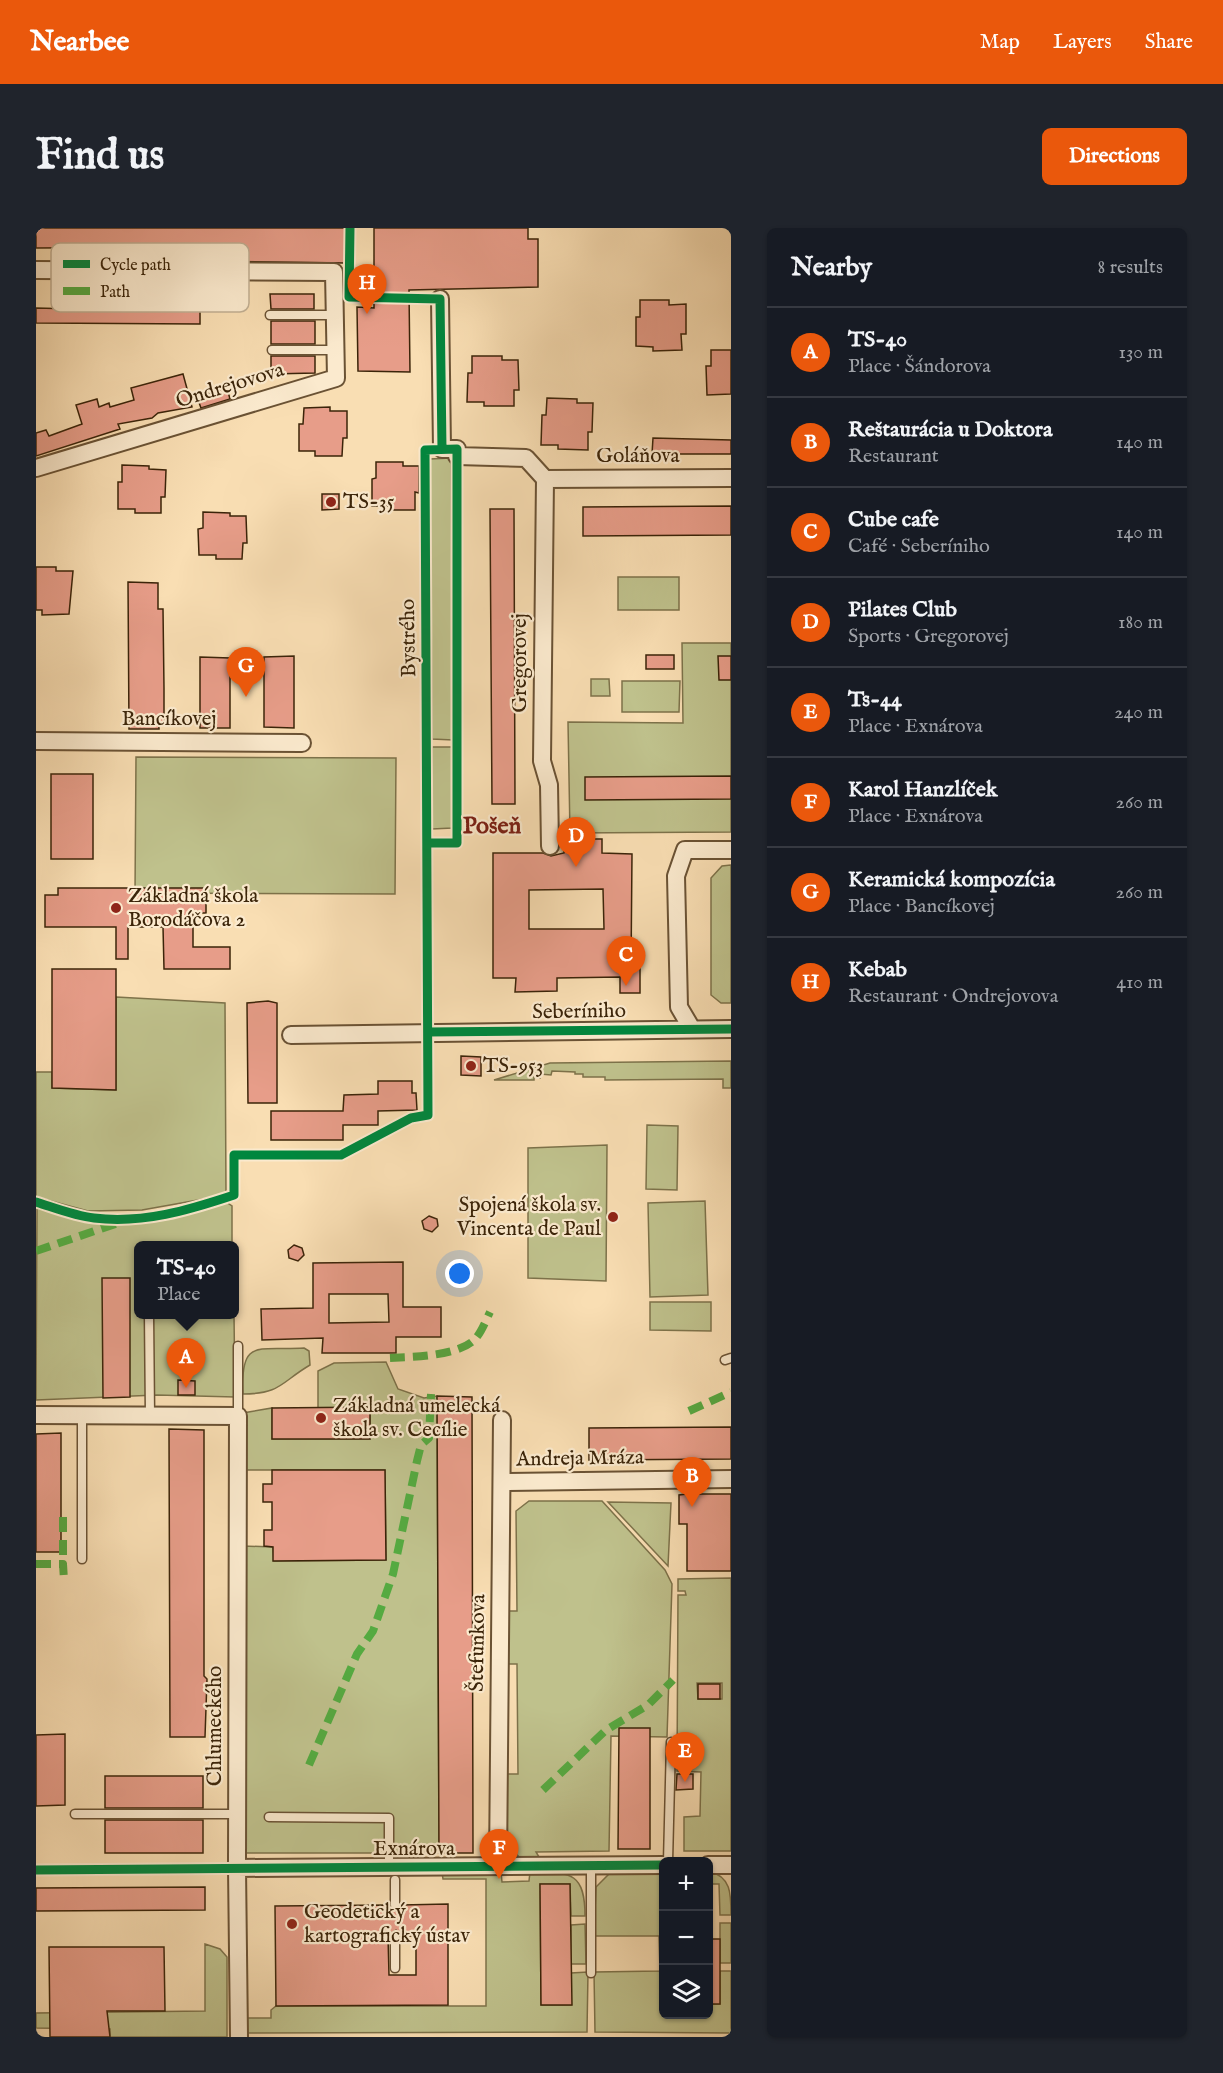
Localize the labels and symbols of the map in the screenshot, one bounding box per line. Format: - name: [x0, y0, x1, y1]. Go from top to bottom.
- legend: [51, 243, 249, 312]
- text: Cycle path: [100, 256, 171, 276]
- pin: H: [348, 264, 386, 314]
- text: Path: [100, 283, 131, 303]
- street label: Ondrejovova: [173, 356, 288, 415]
- street label: Goláňova: [596, 443, 681, 470]
- place label: TS-35: [343, 489, 395, 516]
- marker: TS-35: [324, 495, 338, 509]
- street label: Bystrého: [395, 598, 423, 678]
- street label: Gregorovej: [507, 613, 534, 713]
- pin: G: [226, 648, 266, 697]
- street label: Bancíkovej: [122, 706, 216, 733]
- district label: Pošeň: [463, 811, 522, 842]
- pin: D: [556, 818, 596, 867]
- place label: Základná škola Borodáčova 2: [128, 883, 259, 934]
- marker: Základná škola Borodáčova 2: [109, 901, 123, 915]
- pin: C: [606, 936, 646, 986]
- street label: Seberíniho: [532, 998, 626, 1026]
- place label: TS-953: [483, 1053, 543, 1080]
- marker: TS-953: [464, 1059, 478, 1073]
- place label: Spojená škola sv. Vincenta de Paul: [456, 1192, 601, 1243]
- marker: Spojená škola sv. Vincenta de Paul: [606, 1210, 620, 1224]
- your location: [445, 1259, 474, 1288]
- pin: A: [166, 1338, 206, 1388]
- place label: Základná umelecká škola sv. Cecílie: [333, 1393, 501, 1444]
- marker: Základná umelecká škola sv. Cecílie: [314, 1411, 328, 1425]
- street label: Andreja Mráza: [515, 1444, 645, 1474]
- pin: B: [672, 1458, 712, 1507]
- street label: Štefunkova: [463, 1593, 492, 1692]
- street label: Chlumeckého: [202, 1666, 229, 1786]
- pin: E: [666, 1732, 704, 1782]
- pin: F: [480, 1830, 518, 1879]
- street label: Exnárova: [373, 1836, 456, 1863]
- place label: Geodetický a kartografický ústav: [304, 1899, 470, 1950]
- marker: Geodetický a kartografický ústav: [285, 1917, 299, 1931]

